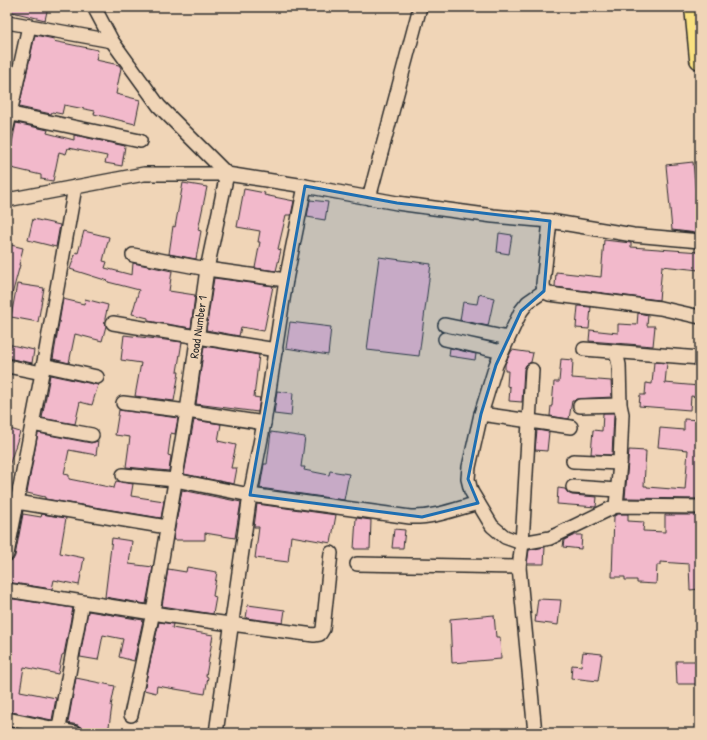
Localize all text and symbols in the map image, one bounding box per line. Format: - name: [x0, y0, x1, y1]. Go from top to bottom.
- street label: Road Number 1: [185, 295, 211, 359]

